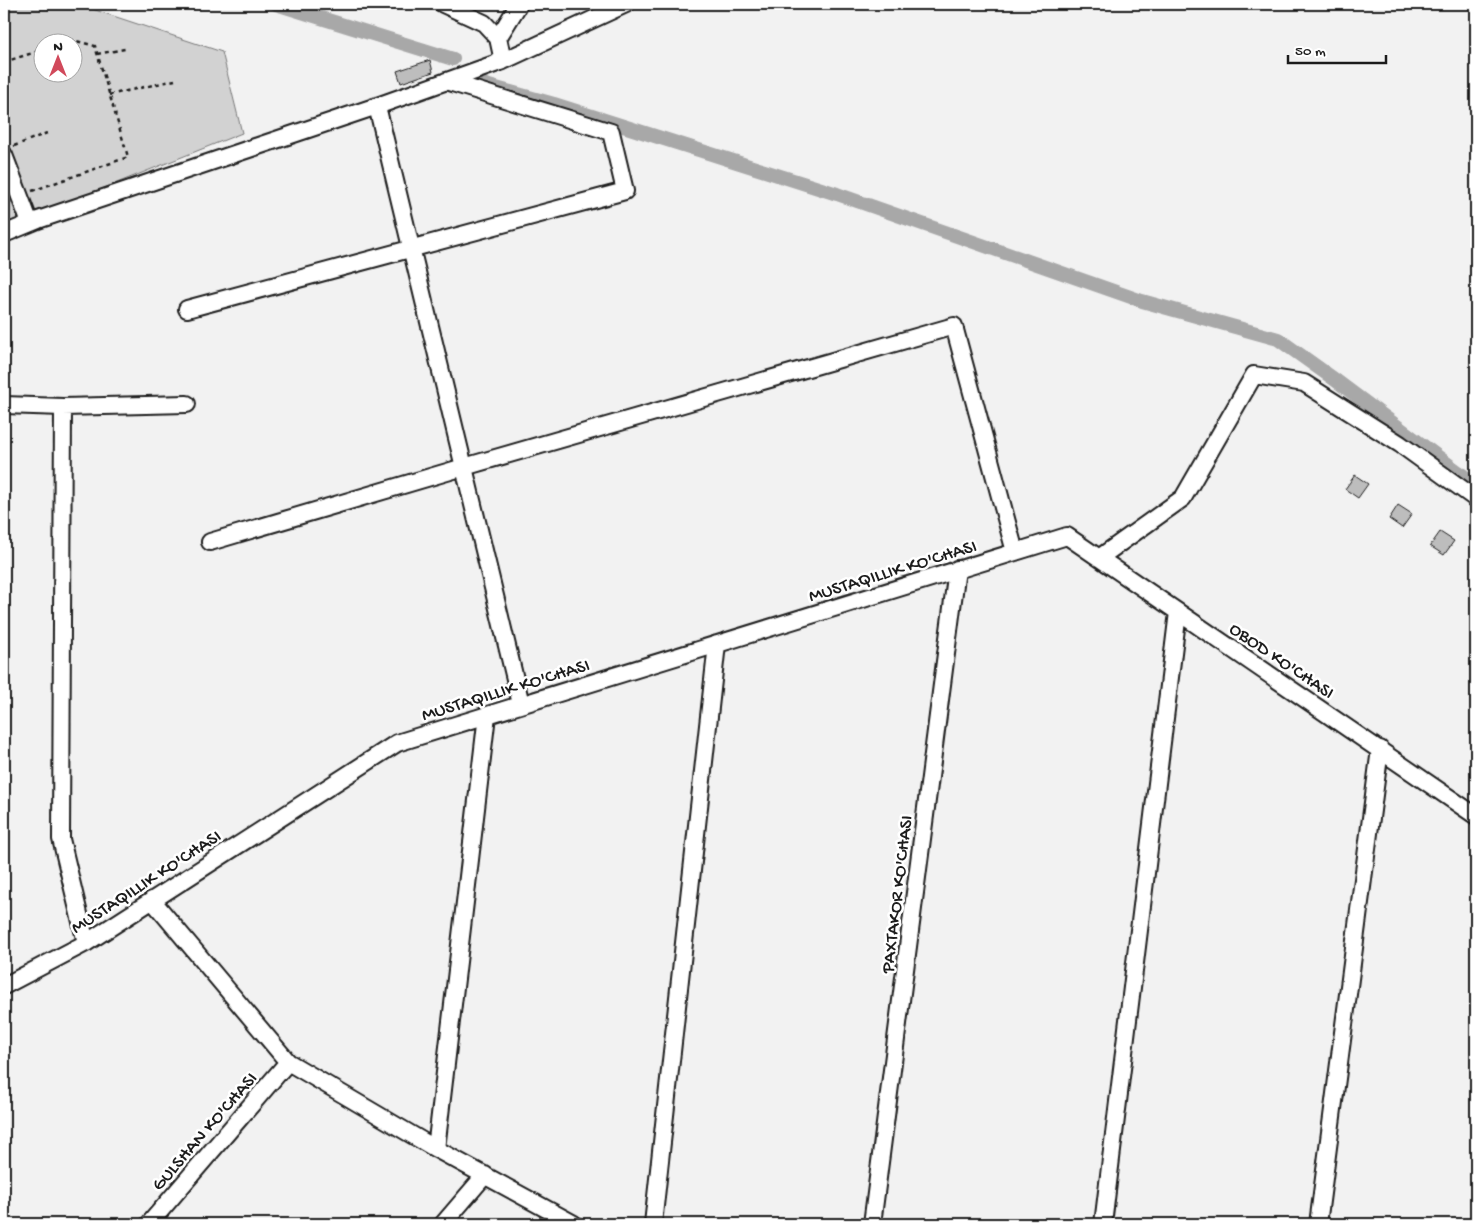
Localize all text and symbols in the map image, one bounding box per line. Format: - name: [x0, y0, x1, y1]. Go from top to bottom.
- north arrow: [32, 32, 82, 82]
- scale bar: [1288, 32, 1385, 64]
- text: N: [53, 39, 63, 56]
- text: 50 m: [1295, 43, 1326, 61]
- street label: MUSTAQILLIK KO'CHASI: [806, 536, 980, 609]
- street label: OBOD KO'CHASI: [1224, 618, 1338, 706]
- street label: MUSTAQILLIK KO'CHASI: [419, 655, 593, 728]
- street label: PAXTAKOR KO'CHASI: [877, 814, 920, 976]
- street label: MUSTAQILLIK KO'CHASI: [67, 826, 226, 940]
- street label: GULSHAN KO'CHASI: [148, 1068, 264, 1196]

